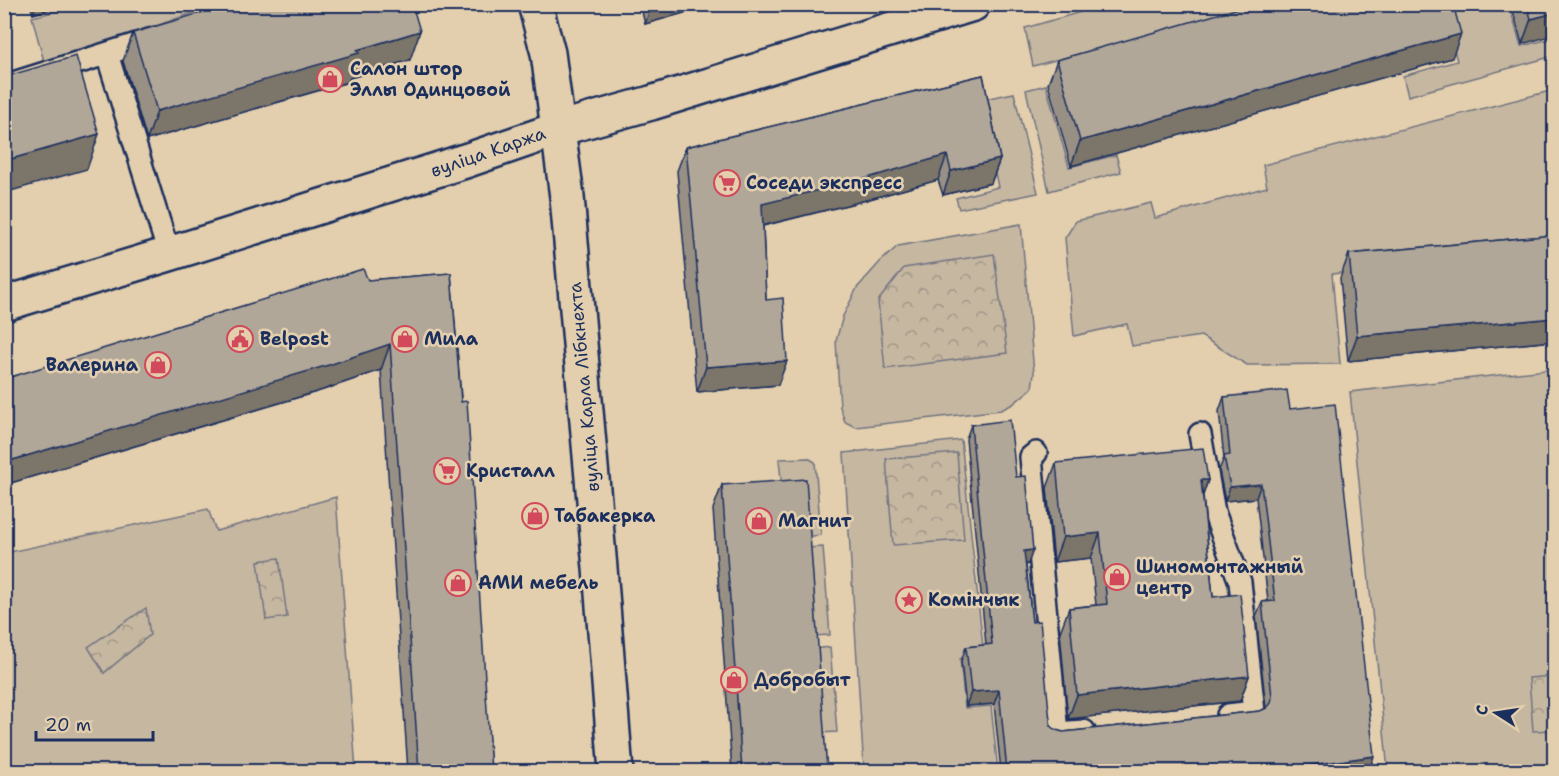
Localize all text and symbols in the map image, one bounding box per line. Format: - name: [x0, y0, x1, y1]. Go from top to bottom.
- place label: Салон штор Эллы Одинцовой: [350, 57, 511, 102]
- shop icon: Салон штор Эллы Одинцовой: [315, 64, 345, 94]
- street label: вуліца Каржа: [427, 121, 549, 183]
- supermarket icon: Соседи экспресс: [712, 168, 742, 198]
- place label: Соседи экспресс: [746, 171, 902, 195]
- street label: вуліца Карла Лібкнехта: [563, 281, 605, 493]
- public building icon: Belpost: [225, 324, 255, 354]
- shop icon: Мила: [390, 324, 420, 354]
- place label: Belpost: [260, 327, 329, 351]
- place label: Мила: [424, 327, 479, 351]
- shop icon: Валерина: [143, 350, 173, 380]
- place label: Валерина: [46, 353, 139, 377]
- supermarket icon: Кристалл: [432, 456, 462, 486]
- place label: Кристалл: [466, 459, 555, 483]
- shop icon: Табакерка: [520, 501, 550, 531]
- place label: Табакерка: [554, 504, 656, 528]
- shop icon: Магнит: [744, 506, 774, 536]
- place label: Магнит: [778, 509, 852, 533]
- place label: Шиномонтажный центр: [1136, 555, 1304, 600]
- shop icon: Шиномонтажный центр: [1102, 562, 1132, 592]
- shop icon: АМИ мебель: [443, 568, 473, 598]
- place label: АМИ мебель: [478, 571, 598, 595]
- place icon: Комінчык: [894, 585, 924, 615]
- place label: Комінчык: [928, 588, 1019, 612]
- shop icon: Добробыт: [719, 665, 749, 695]
- place label: Добробыт: [754, 668, 851, 692]
- north arrow: [1466, 683, 1526, 743]
- text: С: [1471, 703, 1493, 717]
- scale bar: [36, 704, 153, 742]
- text: 20 m: [45, 713, 91, 737]

